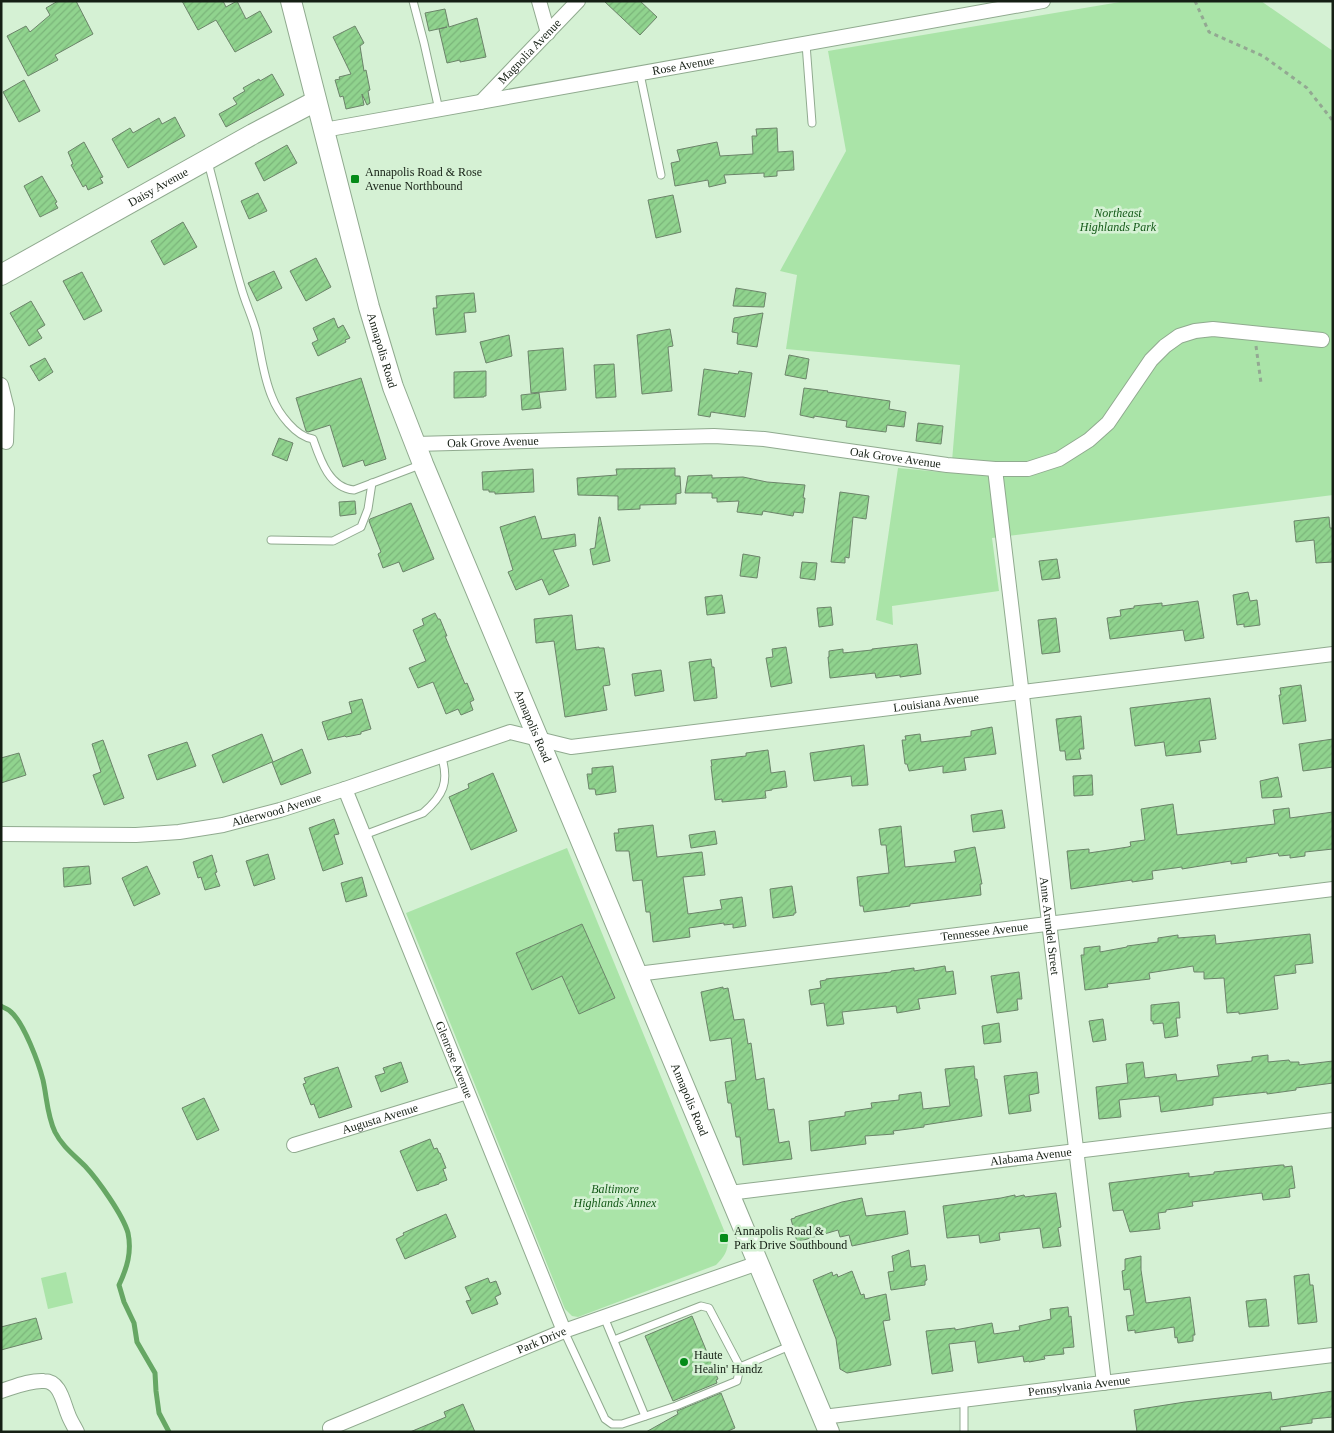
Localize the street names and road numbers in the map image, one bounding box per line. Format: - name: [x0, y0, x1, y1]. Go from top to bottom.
- street label: Magnolia Avenue: [495, 16, 564, 87]
- street label: Rose Avenue: [651, 53, 715, 78]
- street label: Daisy Avenue: [126, 165, 191, 210]
- street label: Annapolis Road: [364, 311, 400, 390]
- street label: Oak Grove Avenue: [447, 434, 539, 450]
- street label: Oak Grove Avenue: [849, 444, 942, 471]
- street label: Annapolis Road: [511, 687, 554, 764]
- street label: Louisiana Avenue: [892, 690, 980, 715]
- street label: Alderwood Avenue: [230, 790, 323, 829]
- street label: Anne Arundel Street: [1037, 876, 1062, 976]
- street label: Tennessee Avenue: [940, 919, 1029, 944]
- street label: Glenrose Avenue: [433, 1019, 476, 1100]
- street label: Annapolis Road: [668, 1061, 711, 1138]
- street label: Augusta Avenue: [340, 1100, 420, 1137]
- street label: Alabama Avenue: [989, 1145, 1072, 1168]
- street label: Park Drive: [515, 1324, 568, 1357]
- street label: Pennsylvania Avenue: [1027, 1373, 1131, 1399]

